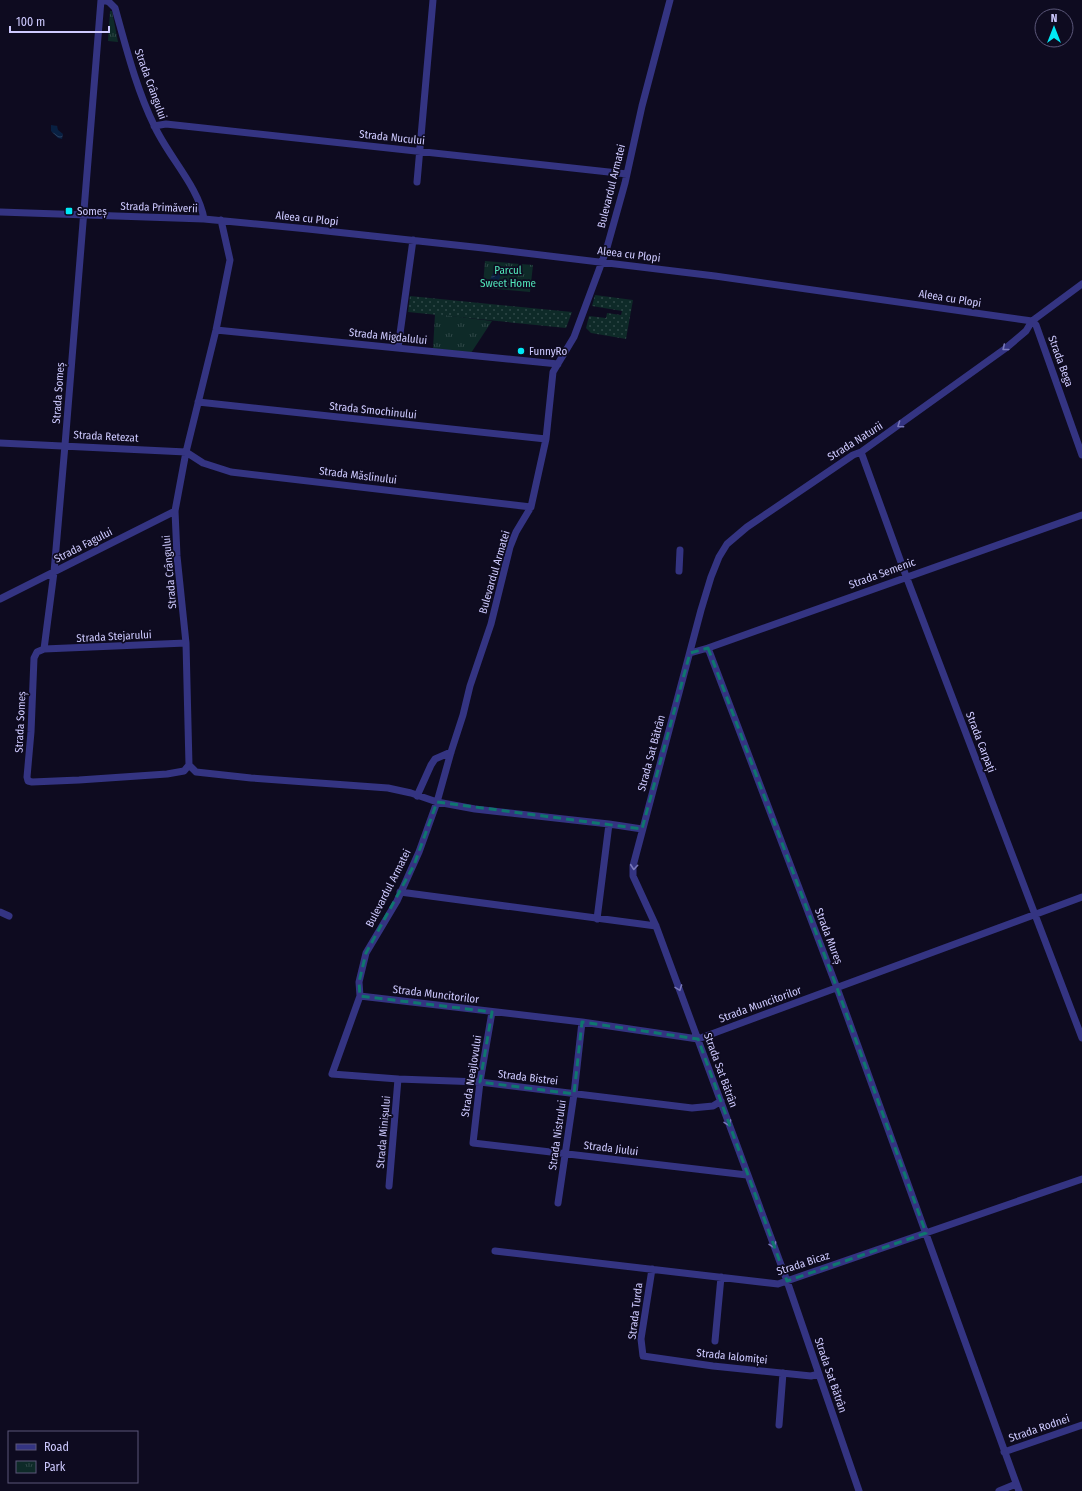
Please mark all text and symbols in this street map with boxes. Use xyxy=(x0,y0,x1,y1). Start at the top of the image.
scale bar xyxy=(10,8,109,34)
north arrow xyxy=(1034,8,1074,48)
text: N xyxy=(1051,12,1057,25)
text: 100 m xyxy=(16,15,45,29)
street label: Strada Crângului xyxy=(132,47,169,121)
street label: Strada Nucului xyxy=(358,128,426,147)
street label: Bulevardul Armatei xyxy=(595,143,628,229)
street label: Strada Primăverii xyxy=(120,200,198,215)
place label: Someș xyxy=(77,205,107,218)
marker: Someș xyxy=(64,206,74,216)
street label: Aleea cu Plopi xyxy=(275,209,339,228)
street label: Aleea cu Plopi xyxy=(597,244,661,265)
park label: Parcul Sweet Home xyxy=(480,264,536,290)
street label: Aleea cu Plopi xyxy=(918,287,982,310)
street label: Strada Migdalului xyxy=(348,326,428,347)
street label: Strada Bega xyxy=(1045,334,1076,389)
one-way arrow xyxy=(1002,343,1010,350)
place label: FunnyRo xyxy=(529,345,567,358)
marker: FunnyRo xyxy=(516,346,526,356)
street label: Strada Someș xyxy=(50,362,67,424)
street label: Strada Smochinului xyxy=(329,399,417,422)
street label: Strada Naturii xyxy=(825,419,885,464)
one-way arrow xyxy=(897,420,904,428)
street label: Strada Retezat xyxy=(73,428,139,445)
street label: Strada Măslinului xyxy=(318,464,398,487)
street label: Strada Fagului xyxy=(52,525,115,566)
street label: Bulevardul Armatei xyxy=(476,529,513,615)
street label: Strada Crângului xyxy=(160,534,179,609)
street label: Strada Semenic xyxy=(847,555,917,592)
street label: Strada Stejarului xyxy=(76,628,152,645)
street label: Strada Someș xyxy=(12,691,29,753)
street label: Strada Carpați xyxy=(963,710,998,775)
street label: Strada Sat Bătrân xyxy=(635,714,668,793)
street label: Bulevardul Armatei xyxy=(363,847,414,929)
one-way arrow xyxy=(630,864,639,870)
street label: Strada Mureș xyxy=(812,906,845,966)
street label: Strada Muncitorilor xyxy=(392,983,480,1006)
street label: Strada Muncitorilor xyxy=(717,983,803,1025)
one-way arrow xyxy=(674,984,682,991)
street label: Strada Sat Bătrân xyxy=(701,1031,740,1109)
street label: Strada Neajlovului xyxy=(459,1034,484,1118)
street label: Strada Bistrei xyxy=(497,1067,559,1088)
street label: Strada Minișului xyxy=(374,1095,393,1169)
street label: Strada Nistrului xyxy=(546,1099,569,1171)
one-way arrow xyxy=(724,1120,732,1127)
street label: Strada Jiului xyxy=(583,1139,639,1158)
one-way arrow xyxy=(769,1242,777,1249)
street label: Strada Bicaz xyxy=(775,1249,832,1278)
street label: Strada Turda xyxy=(626,1282,645,1340)
street label: Strada Sat Bătrân xyxy=(812,1336,849,1414)
street label: Strada Ialomiței xyxy=(696,1346,768,1367)
street label: Strada Rodnei xyxy=(1007,1412,1071,1445)
legend xyxy=(8,1431,138,1483)
text: Road xyxy=(44,1440,69,1454)
text: Park xyxy=(44,1460,66,1474)

